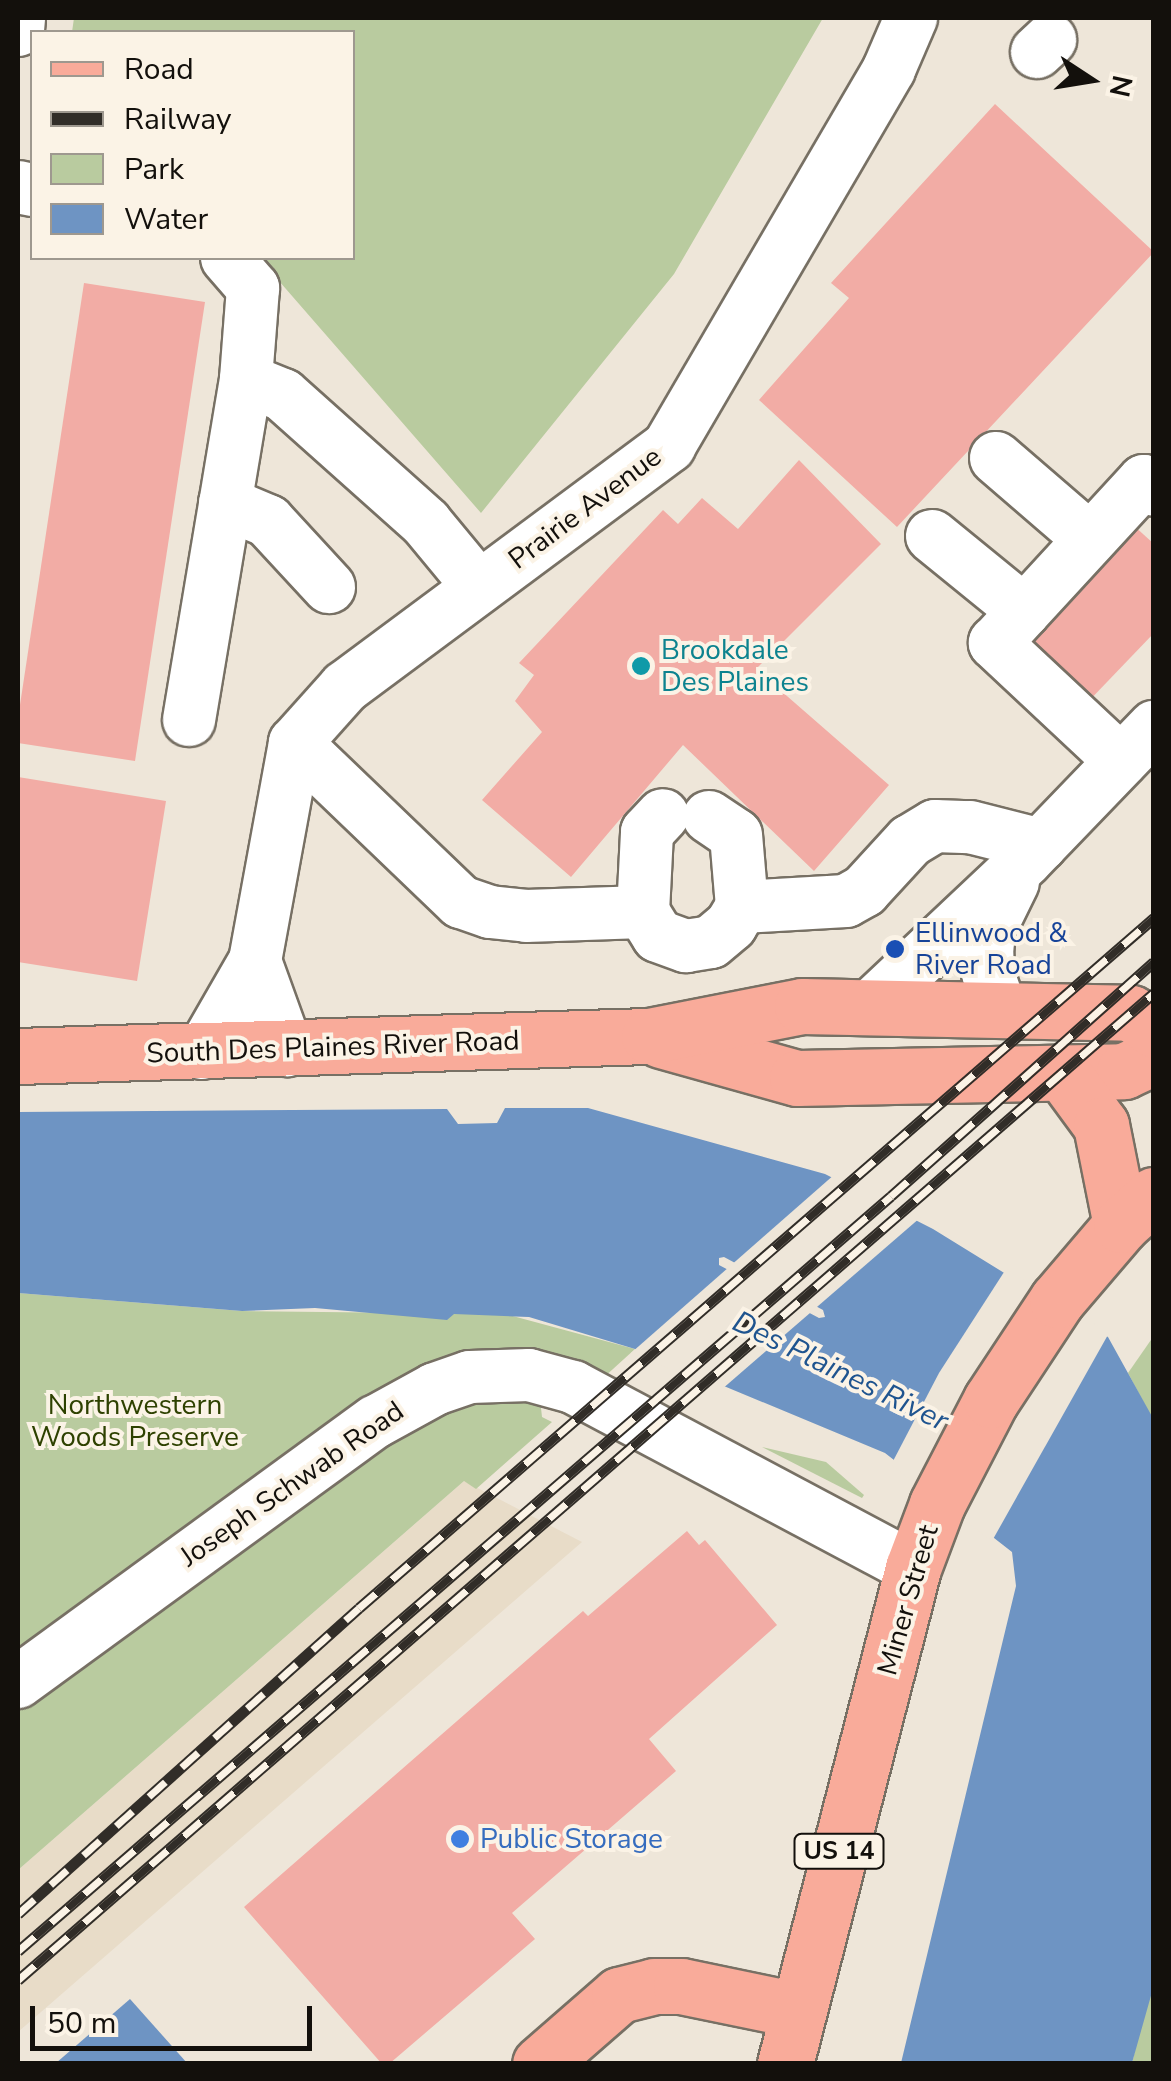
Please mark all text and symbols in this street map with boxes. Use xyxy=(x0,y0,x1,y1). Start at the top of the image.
legend xyxy=(30,30,355,260)
north arrow xyxy=(1041,30,1141,130)
text: Road xyxy=(124,49,194,90)
text: N xyxy=(1100,72,1141,100)
text: Railway xyxy=(124,99,232,140)
text: Park xyxy=(124,149,184,190)
text: Water xyxy=(124,199,208,240)
street label: Prairie Avenue xyxy=(502,440,668,576)
place label: Brookdale Des Plaines xyxy=(661,633,809,699)
marker: Brookdale Des Plaines xyxy=(630,655,652,677)
place label: Ellinwood & River Road xyxy=(915,916,1068,982)
marker: Ellinwood & River Road xyxy=(884,938,906,960)
street label: South Des Plaines River Road xyxy=(146,1024,520,1070)
water label: Des Plaines River xyxy=(726,1304,954,1440)
park label: Northwestern Woods Preserve xyxy=(31,1388,239,1454)
street label: Joseph Schwab Road xyxy=(174,1394,410,1574)
street label: Miner Street xyxy=(871,1521,945,1679)
place label: Public Storage xyxy=(480,1822,663,1856)
marker: Public Storage xyxy=(449,1828,471,1850)
road number: US 14 xyxy=(792,1831,886,1871)
scale bar xyxy=(35,1986,318,2048)
text: 50 m xyxy=(47,2003,116,2044)

